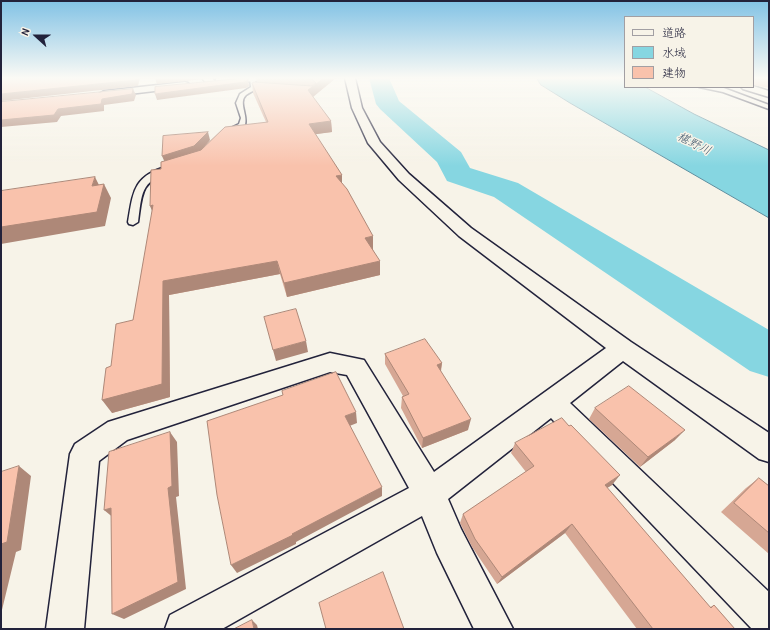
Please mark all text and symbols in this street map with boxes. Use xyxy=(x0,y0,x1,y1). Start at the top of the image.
north arrow xyxy=(16,16,56,56)
legend xyxy=(624,16,754,88)
text: 道路 xyxy=(662,24,686,41)
text: N xyxy=(17,26,32,37)
text: 水域 xyxy=(662,44,686,61)
text: 建物 xyxy=(662,64,686,81)
water label: 椹野川 xyxy=(675,129,713,159)

